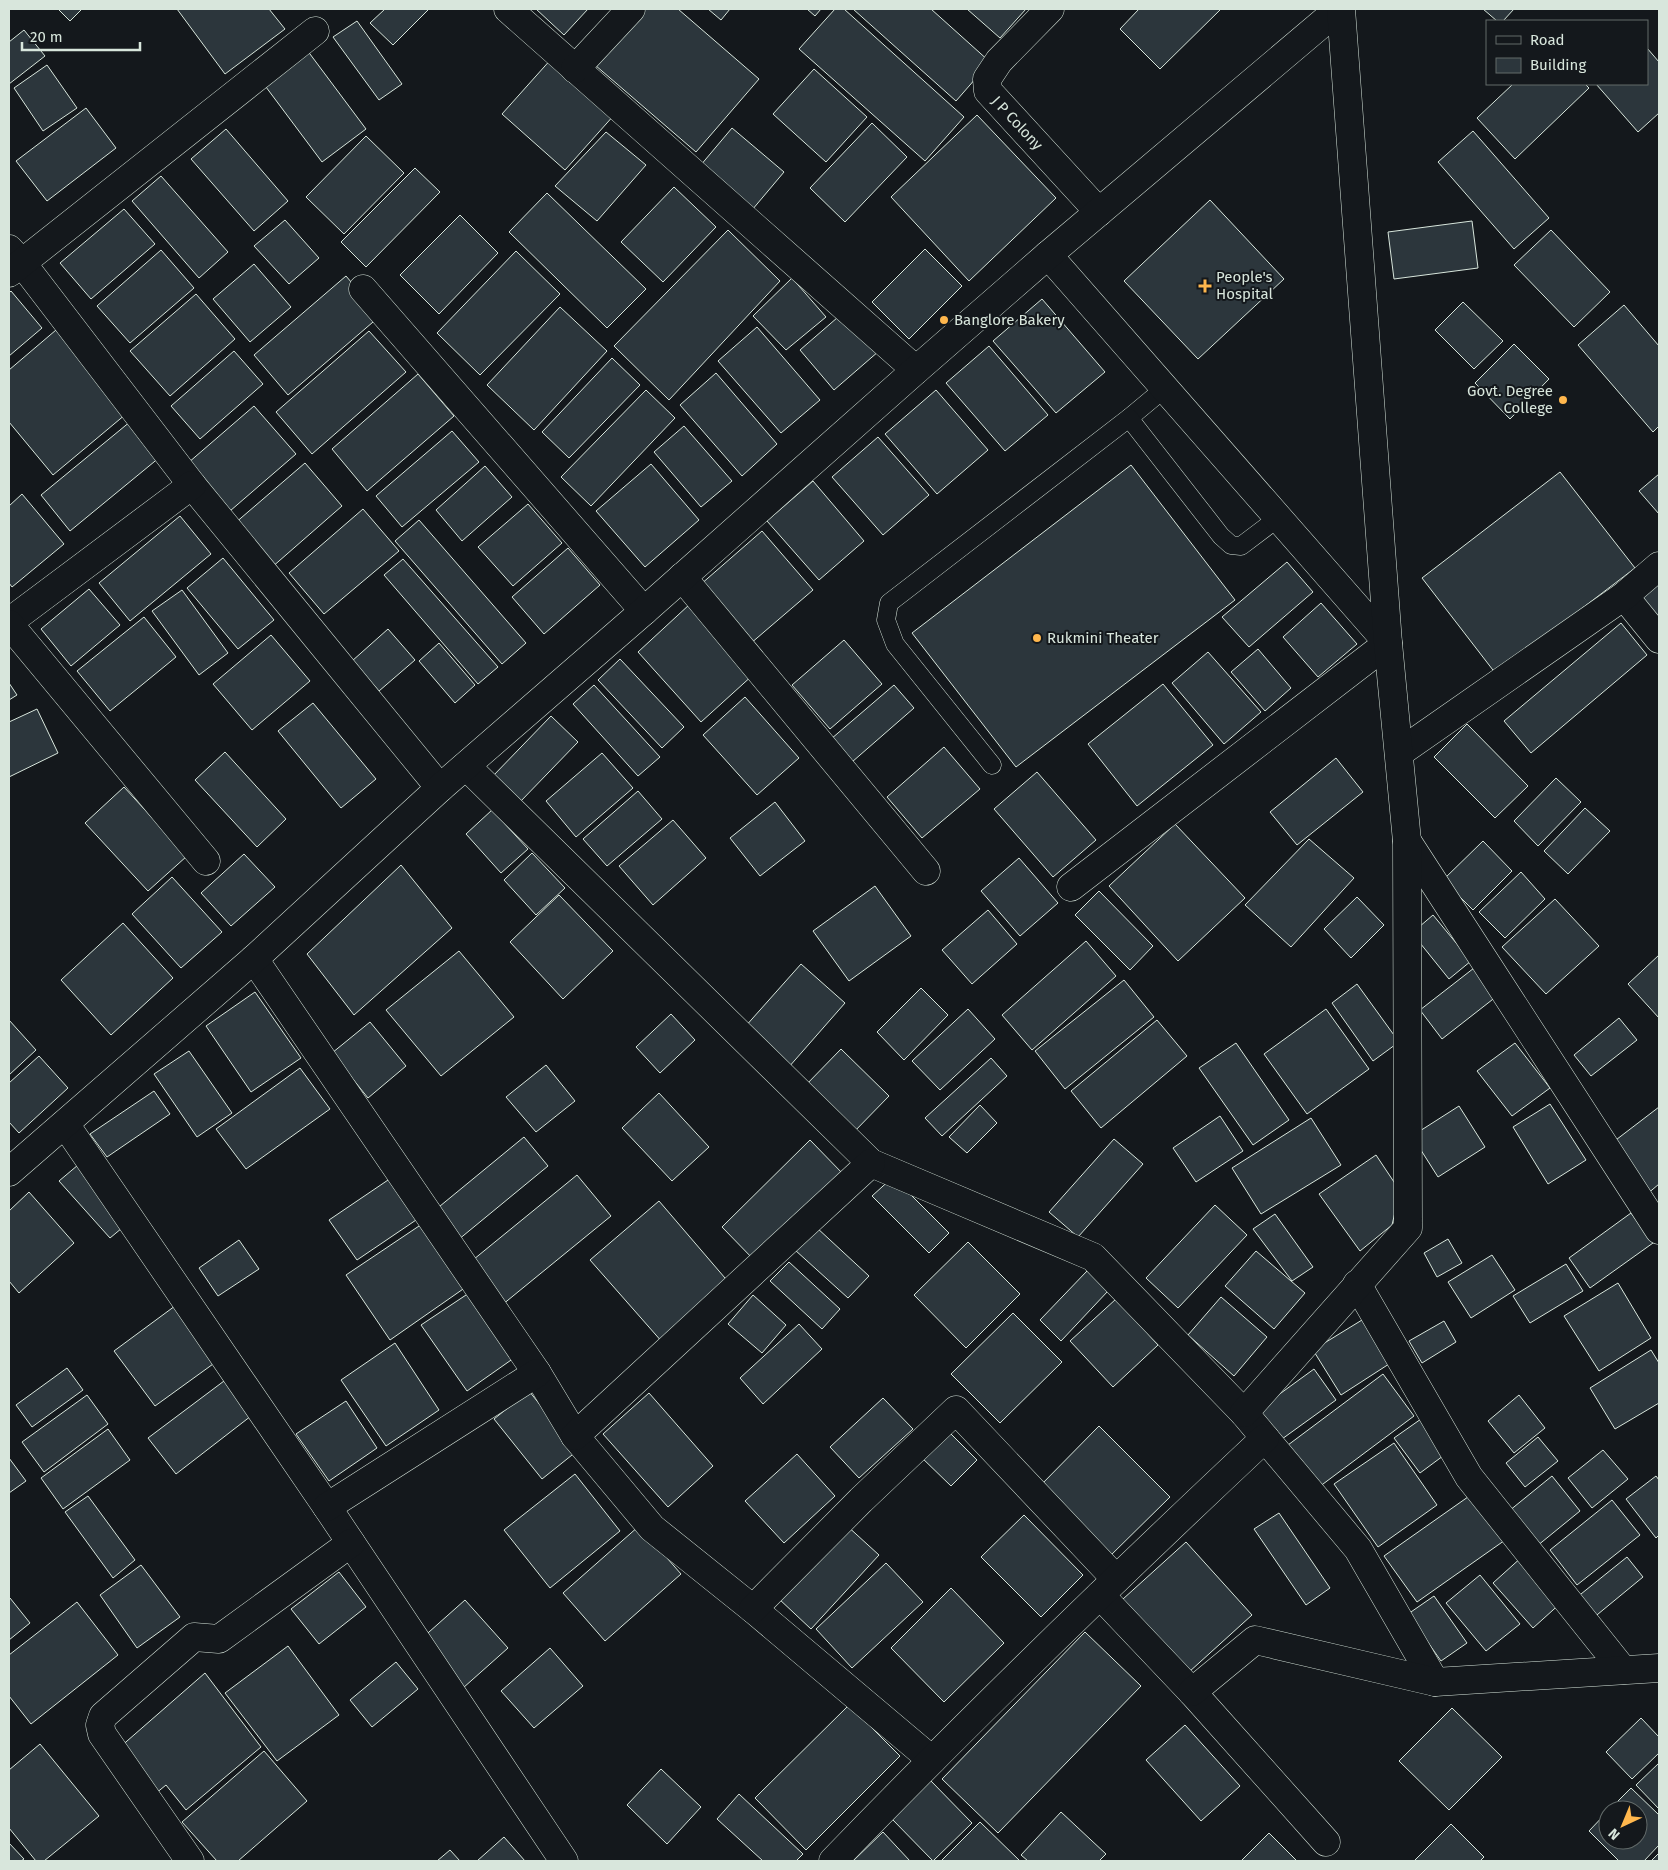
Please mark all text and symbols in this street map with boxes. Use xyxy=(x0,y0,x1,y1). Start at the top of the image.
scale bar xyxy=(22,20,140,52)
legend xyxy=(1486,20,1648,85)
text: 20 m xyxy=(30,28,63,46)
text: Road xyxy=(1530,31,1565,49)
text: Building xyxy=(1530,56,1586,74)
street label: J P Colony xyxy=(987,92,1047,154)
place label: People's Hospital xyxy=(1216,268,1273,303)
marker: People's Hospital xyxy=(1198,279,1212,293)
place label: Banglore Bakery xyxy=(954,311,1065,329)
marker: Banglore Bakery xyxy=(938,314,950,326)
place label: Govt. Degree College xyxy=(1467,382,1553,417)
marker: Govt. Degree College xyxy=(1557,394,1569,406)
place label: Rukmini Theater xyxy=(1047,629,1159,647)
marker: Rukmini Theater xyxy=(1031,632,1043,644)
north arrow xyxy=(1598,1800,1648,1850)
text: N xyxy=(1605,1825,1624,1843)

